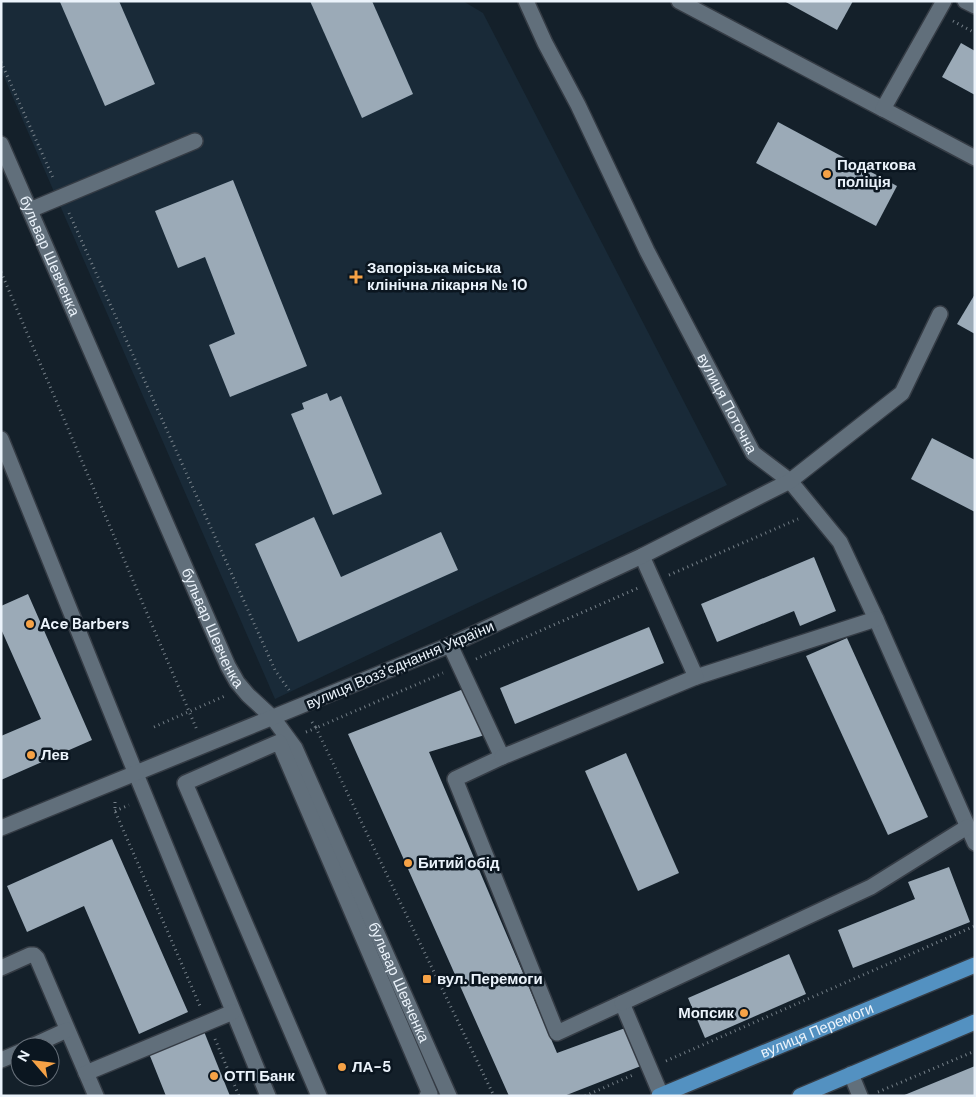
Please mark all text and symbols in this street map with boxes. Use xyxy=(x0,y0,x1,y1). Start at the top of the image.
place label: Податкова поліція xyxy=(837,155,916,192)
marker: Податкова поліція xyxy=(821,168,833,180)
street label: бульвар Шевченка xyxy=(15,192,85,320)
place label: Запорізька міська клінічна лікарня № 10 xyxy=(367,258,528,295)
marker: Запорізька міська клінічна лікарня № 10 xyxy=(349,270,363,284)
street label: вулиця Поточна xyxy=(692,350,762,458)
street label: бульвар Шевченка xyxy=(177,565,248,693)
place label: Ace Barbers xyxy=(40,614,129,634)
street label: вулиця Воззʼєднання України xyxy=(303,616,497,714)
marker: Ace Barbers xyxy=(24,618,36,630)
place label: Лев xyxy=(41,745,69,765)
marker: Лев xyxy=(25,749,37,761)
place label: Битий обід xyxy=(418,853,500,873)
marker: Битий обід xyxy=(402,857,414,869)
street label: бульвар Шевченка xyxy=(363,919,434,1046)
place label: вул. Перемоги xyxy=(437,969,543,989)
marker: вул. Перемоги xyxy=(421,973,433,985)
street label: вулиця Перемоги xyxy=(757,998,877,1063)
place label: Мопсик xyxy=(678,1003,734,1023)
marker: Мопсик xyxy=(738,1007,750,1019)
north arrow xyxy=(10,1037,60,1087)
text: N xyxy=(13,1047,34,1065)
place label: ЛА-5 xyxy=(352,1057,391,1077)
marker: ЛА-5 xyxy=(336,1061,348,1073)
place label: ОТП Банк xyxy=(224,1066,295,1086)
marker: ОТП Банк xyxy=(208,1070,220,1082)

